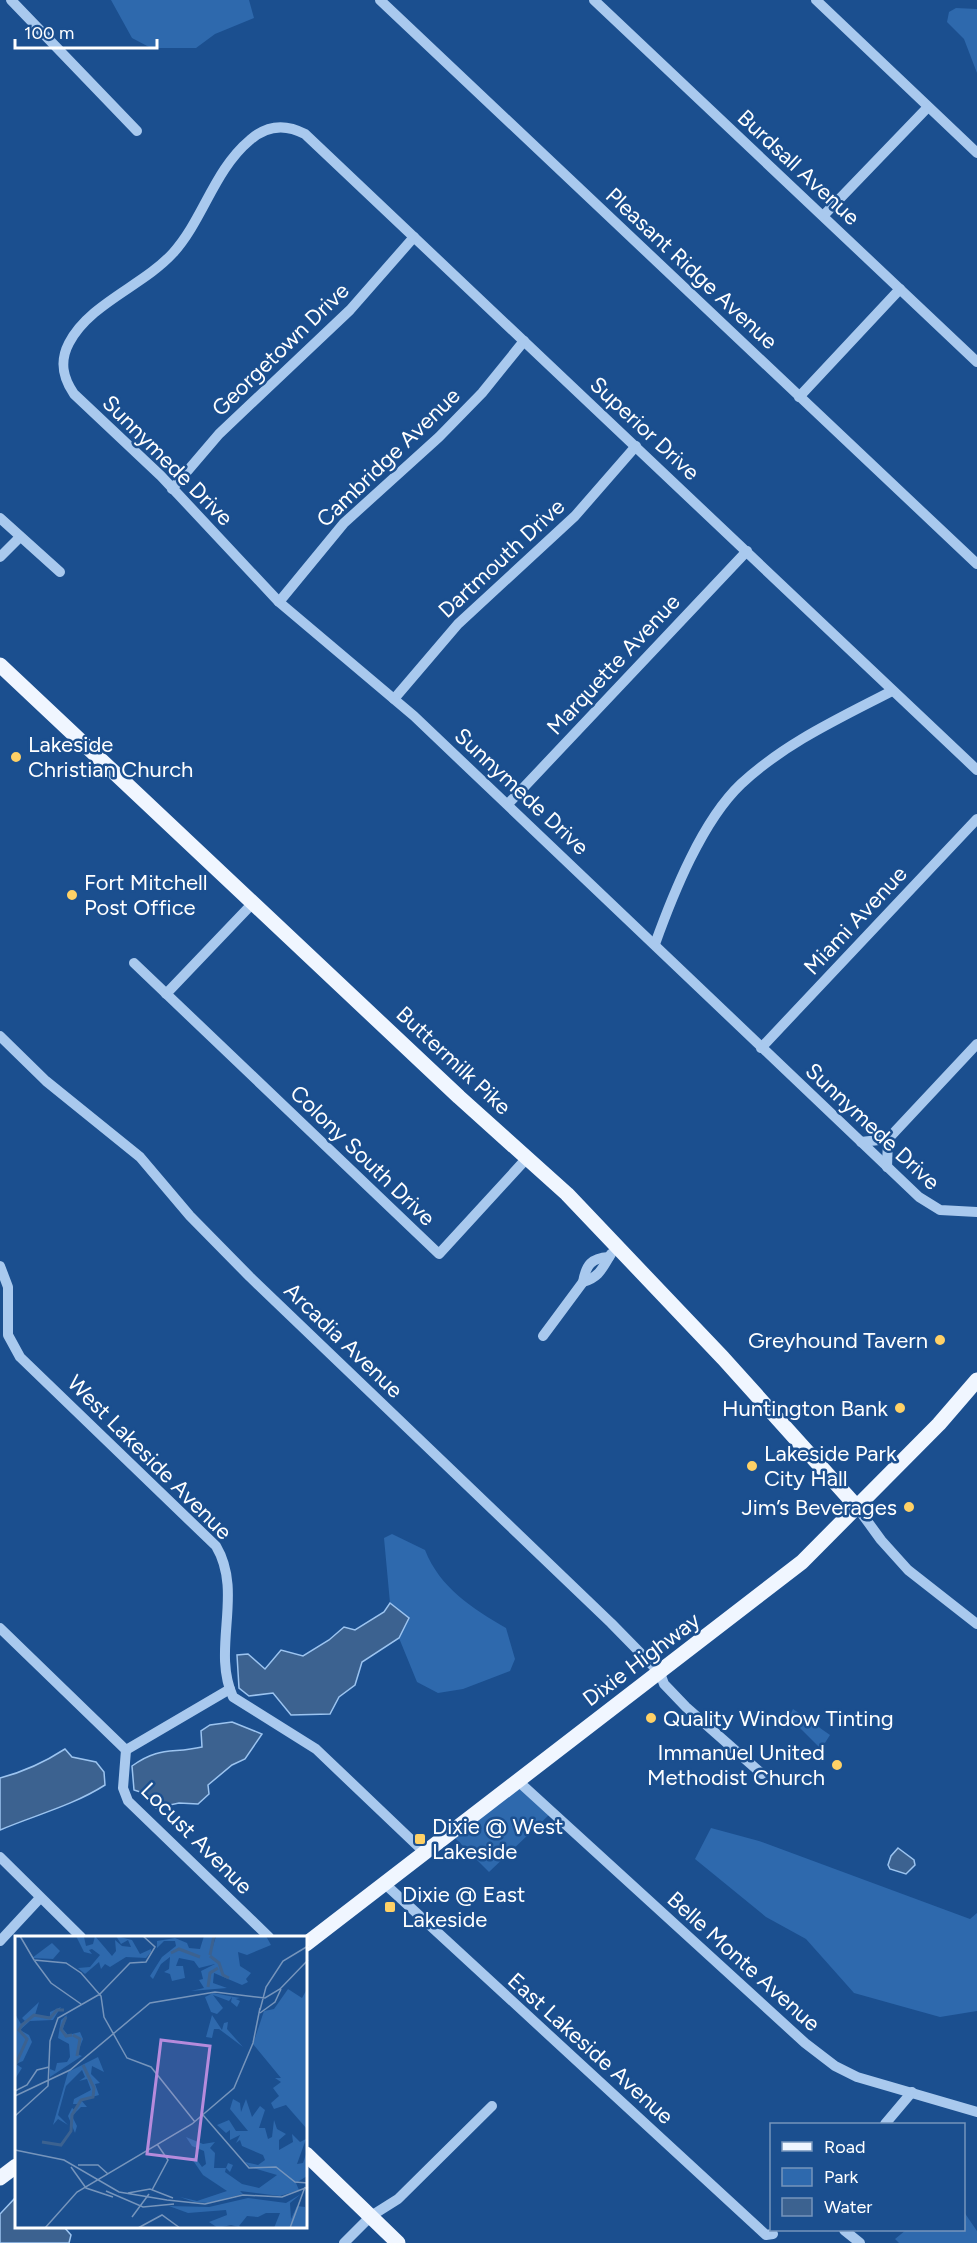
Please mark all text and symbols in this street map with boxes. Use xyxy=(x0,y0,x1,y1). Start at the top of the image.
scale bar xyxy=(15,12,158,50)
text: 100 m xyxy=(24,22,74,44)
street label: Burdsall Avenue xyxy=(732,104,865,231)
street label: Pleasant Ridge Avenue xyxy=(600,182,783,355)
street label: Georgetown Drive xyxy=(206,277,355,422)
street label: Superior Drive xyxy=(584,371,705,486)
street label: Cambridge Avenue xyxy=(311,382,466,533)
street label: Sunnymede Drive xyxy=(97,389,239,531)
street label: Dartmouth Drive xyxy=(433,493,570,624)
street label: Marquette Avenue xyxy=(541,588,686,740)
street label: Sunnymede Drive xyxy=(449,722,594,860)
place label: Lakeside Christian Church xyxy=(28,731,193,783)
marker: Lakeside Christian Church xyxy=(9,750,23,764)
street label: Miami Avenue xyxy=(798,860,912,980)
place label: Fort Mitchell Post Office xyxy=(84,869,208,921)
marker: Fort Mitchell Post Office xyxy=(65,888,79,902)
street label: Buttermilk Pike xyxy=(391,1000,517,1120)
street label: Sunnymede Drive xyxy=(800,1057,945,1195)
street label: Colony South Drive xyxy=(285,1079,441,1231)
street label: Arcadia Avenue xyxy=(279,1277,409,1404)
place label: Greyhound Tavern xyxy=(748,1327,928,1354)
marker: Greyhound Tavern xyxy=(933,1333,947,1347)
street label: West Lakeside Avenue xyxy=(62,1370,237,1545)
place label: Huntington Bank xyxy=(722,1395,888,1422)
marker: Huntington Bank xyxy=(893,1401,907,1415)
place label: Lakeside Park City Hall xyxy=(764,1440,897,1492)
marker: Lakeside Park City Hall xyxy=(745,1459,759,1473)
place label: Jim’s Beverages xyxy=(741,1494,897,1521)
marker: Jim’s Beverages xyxy=(902,1500,916,1514)
street label: Dixie Highway xyxy=(577,1606,705,1712)
place label: Quality Window Tinting xyxy=(663,1705,894,1732)
marker: Quality Window Tinting xyxy=(644,1711,658,1725)
place label: Immanuel United Methodist Church xyxy=(647,1739,825,1791)
marker: Immanuel United Methodist Church xyxy=(830,1758,844,1772)
street label: Locust Avenue xyxy=(135,1777,258,1900)
place label: Dixie @ West Lakeside xyxy=(432,1813,563,1865)
marker: Dixie @ West Lakeside xyxy=(413,1832,427,1846)
place label: Dixie @ East Lakeside xyxy=(402,1881,525,1933)
street label: Belle Monte Avenue xyxy=(662,1886,826,2037)
marker: Dixie @ East Lakeside xyxy=(383,1900,397,1914)
inset map xyxy=(15,1936,308,2228)
street label: East Lakeside Avenue xyxy=(502,1967,679,2130)
legend xyxy=(770,2123,965,2231)
text: Road xyxy=(824,2136,865,2158)
text: Park xyxy=(824,2166,859,2188)
text: Water xyxy=(824,2196,872,2218)

